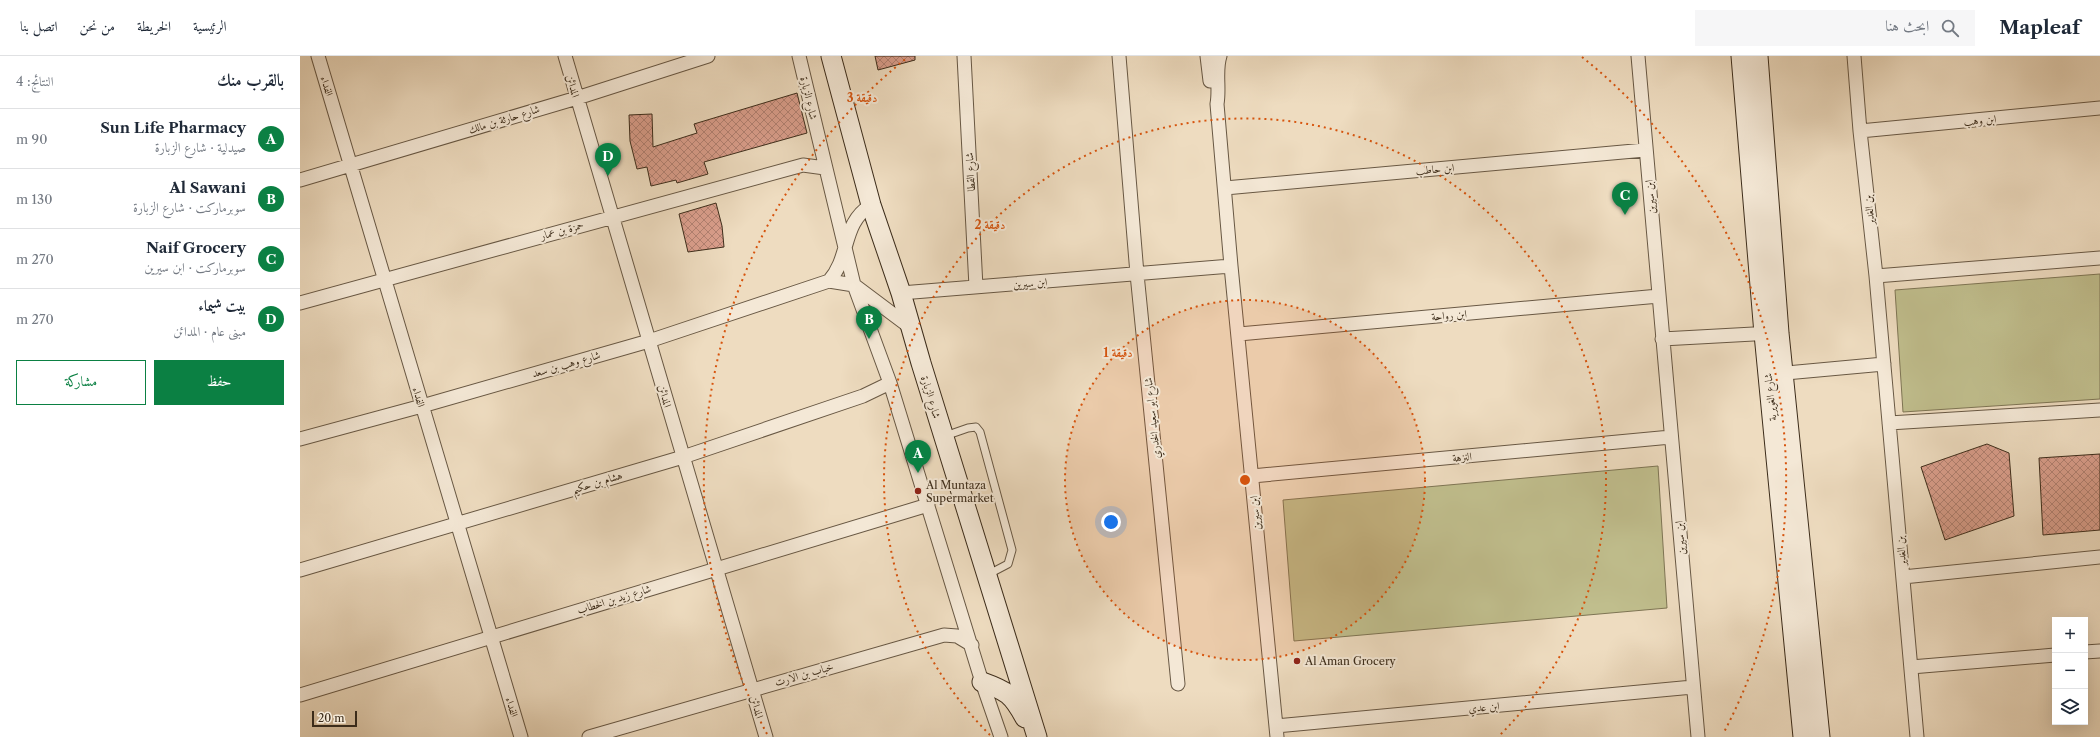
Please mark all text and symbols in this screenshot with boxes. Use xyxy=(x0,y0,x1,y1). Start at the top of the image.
search box xyxy=(1695,10,1975,46)
text: ابحث هنا xyxy=(1885,16,1929,35)
text: Mapleaf xyxy=(1999,16,2080,39)
text: اتصل بنا xyxy=(20,17,58,35)
text: من نحن xyxy=(80,17,115,35)
text: الخريطة xyxy=(137,17,171,35)
text: الرئيسية xyxy=(193,17,227,35)
icon: search xyxy=(1939,17,1961,39)
text: بالقرب منك xyxy=(217,70,284,90)
text: النتائج: 4 xyxy=(16,73,53,89)
street label: المدائن xyxy=(563,73,583,99)
street label: الفداء xyxy=(317,74,337,98)
street label: شارع الزبارة xyxy=(794,75,821,122)
text: 3 دقيقة xyxy=(847,90,877,105)
street label: شارع حارثة بن مالك xyxy=(467,102,542,139)
street label: ابن وهب xyxy=(1963,112,1997,129)
text: Sun Life Pharmacy xyxy=(100,118,246,137)
text: 90 m xyxy=(16,131,47,147)
text: A xyxy=(266,131,276,147)
text: صيدلية · شارع الزبارة xyxy=(155,139,246,155)
pin: D xyxy=(595,143,621,176)
street label: شارع القطا xyxy=(962,152,981,192)
street label: ابن حاطب xyxy=(1415,160,1455,179)
text: Al Sawani xyxy=(169,178,246,197)
street label: ابن سيرين xyxy=(1642,179,1658,215)
pin: C xyxy=(1612,182,1638,215)
text: 130 m xyxy=(16,191,52,207)
text: B xyxy=(266,191,276,207)
street label: بن الغدير xyxy=(1860,194,1878,227)
text: سوبرماركت · شارع الزبارة xyxy=(133,199,246,215)
street label: حمزة بن عمار xyxy=(538,217,586,244)
text: 2 دقيقة xyxy=(974,217,1006,232)
text: Naif Grocery xyxy=(146,238,246,257)
text: 270 m xyxy=(16,251,54,267)
text: C xyxy=(266,251,276,267)
text: سوبرماركت · ابن سيرين xyxy=(144,259,246,275)
street label: ابن سيرين xyxy=(1012,275,1048,291)
text: بيت شيماء xyxy=(198,296,246,315)
pin: B xyxy=(856,306,882,339)
street label: ابن رواحة xyxy=(1431,306,1467,324)
text: 270 m xyxy=(16,311,54,327)
text: D xyxy=(265,311,277,327)
text: مبنى عام · المدائن xyxy=(173,323,246,339)
text: 1 دقيقة xyxy=(1103,345,1133,360)
street label: شارع وهب بن سعد xyxy=(530,348,603,383)
button: مشاركة xyxy=(16,360,146,405)
button: حفظ xyxy=(154,360,284,405)
street label: شارع الغويرية xyxy=(1761,372,1782,422)
street label: شارع الزبارة xyxy=(915,374,944,421)
street label: شارع ابو سعيد الخدري xyxy=(1141,376,1166,459)
street label: المدائن xyxy=(655,383,675,409)
street label: الفداء xyxy=(409,385,429,409)
pin: A xyxy=(905,440,931,473)
street label: النزهة xyxy=(1452,449,1472,465)
street label: هشام بن حكيم xyxy=(570,468,625,500)
centre of rings xyxy=(1238,473,1252,487)
place label: Al Muntaza Supermarket xyxy=(925,478,994,505)
marker: Al Muntaza Supermarket xyxy=(913,486,923,496)
street label: ابن سيرين xyxy=(1246,495,1264,531)
your location xyxy=(1101,512,1121,532)
street label: ابن سيرين xyxy=(1672,520,1688,556)
street label: بن الغدير xyxy=(1893,535,1909,568)
street label: شارع زيد بن الخطاب xyxy=(575,581,654,620)
map controls xyxy=(2052,617,2088,725)
button: + xyxy=(2052,617,2088,653)
button: − xyxy=(2052,653,2088,689)
place label: Al Aman Grocery xyxy=(1304,654,1397,668)
marker: Al Aman Grocery xyxy=(1292,656,1302,666)
street label: خباب بن الارت xyxy=(773,659,835,689)
button: layers xyxy=(2052,689,2088,725)
street label: المدائن xyxy=(747,694,767,720)
street label: الفداء xyxy=(502,695,522,719)
street label: ابن عدي xyxy=(1468,699,1500,717)
scale bar xyxy=(312,709,357,728)
text: 20 m xyxy=(318,711,344,725)

